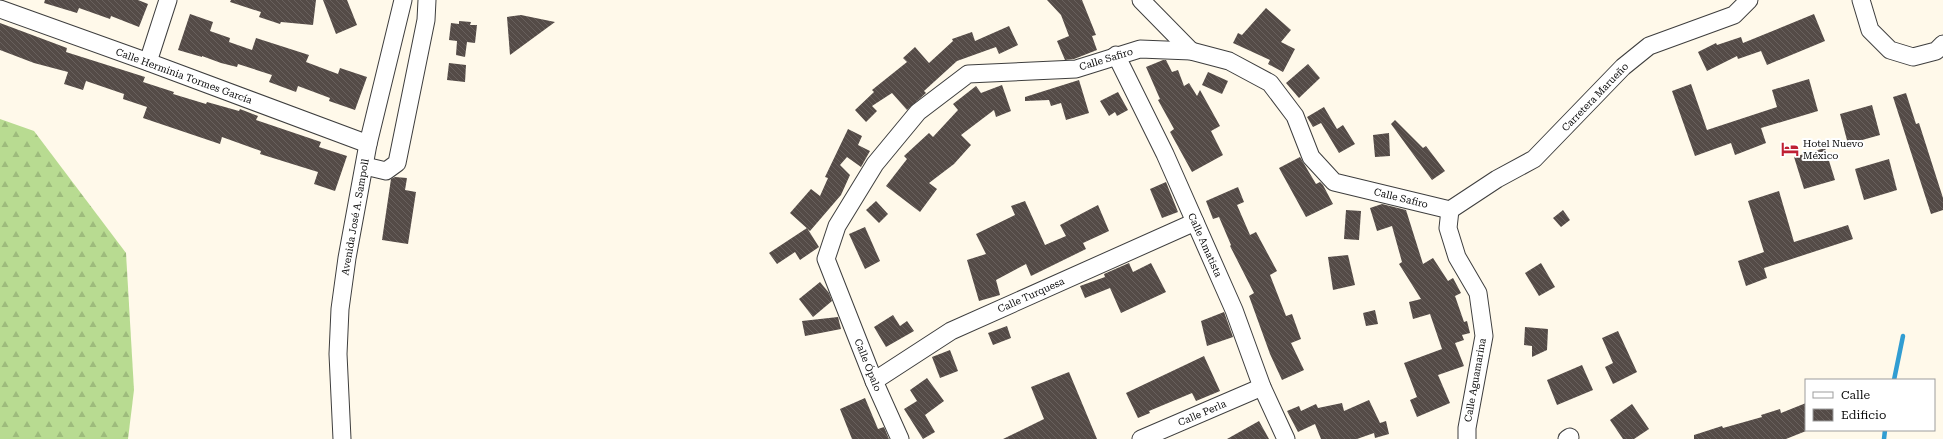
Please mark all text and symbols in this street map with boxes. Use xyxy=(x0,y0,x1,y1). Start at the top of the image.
street label: Calle Herminia Tormes García xyxy=(114,46,254,106)
street label: Calle Safiro xyxy=(1078,46,1134,72)
street label: Carretera Marueño xyxy=(1560,61,1630,133)
place label: Hotel Nuevo México xyxy=(1803,138,1863,161)
hotel icon: Hotel Nuevo México xyxy=(1780,139,1800,159)
street label: Avenida José A. Sampoll xyxy=(339,158,371,276)
street label: Calle Safiro xyxy=(1373,186,1429,210)
street label: Calle Amatista xyxy=(1186,211,1224,279)
street label: Calle Turquesa xyxy=(996,275,1067,315)
street label: Calle Ópalo xyxy=(852,337,884,393)
street label: Calle Aguamarina xyxy=(1462,337,1488,423)
legend xyxy=(1805,379,1935,431)
text: Calle xyxy=(1841,388,1871,402)
street label: Calle Perla xyxy=(1176,398,1228,428)
text: Edificio xyxy=(1841,408,1886,422)

